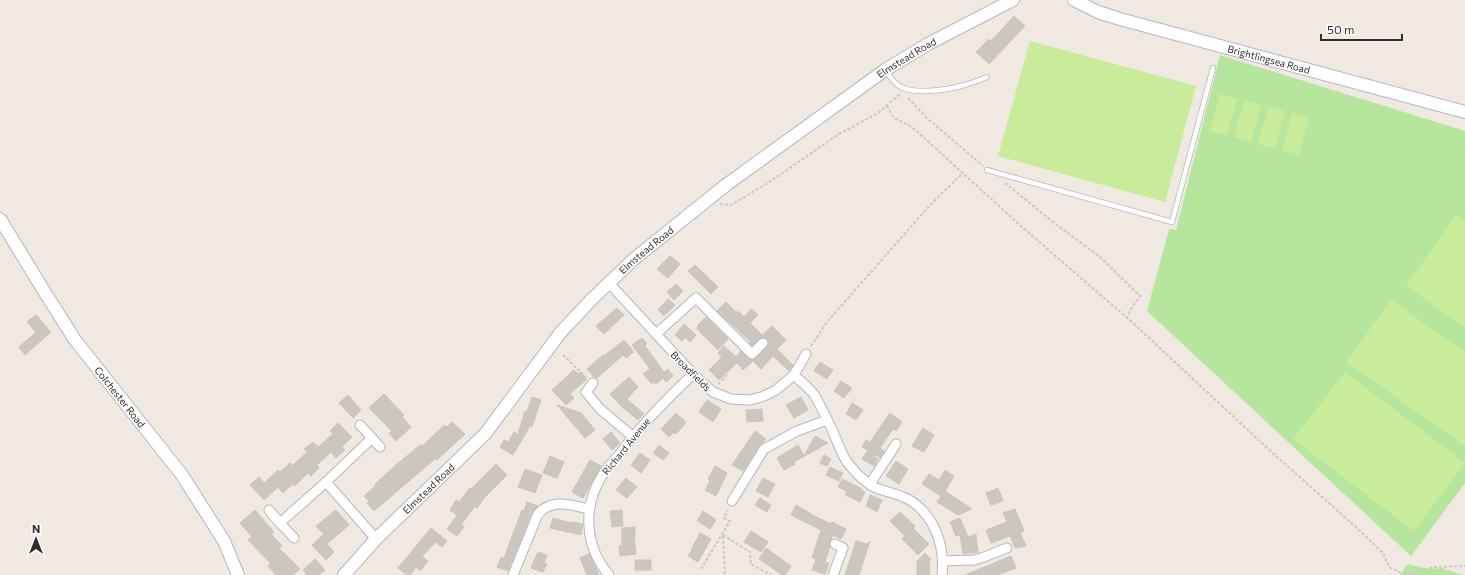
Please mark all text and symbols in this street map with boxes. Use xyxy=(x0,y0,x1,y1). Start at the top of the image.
scale bar xyxy=(1321,16,1402,42)
text: 50 m xyxy=(1327,22,1355,36)
street label: Elmstead Road xyxy=(874,35,938,80)
street label: Brightlingsea Road xyxy=(1226,42,1312,76)
street label: Elmstead Road xyxy=(616,224,676,276)
street label: Broadfields xyxy=(668,348,714,394)
street label: Colchester Road xyxy=(92,364,148,430)
street label: Richard Avenue xyxy=(599,415,653,477)
street label: Elmstead Road xyxy=(400,461,457,516)
north arrow xyxy=(16,519,56,559)
text: N xyxy=(32,522,40,535)

